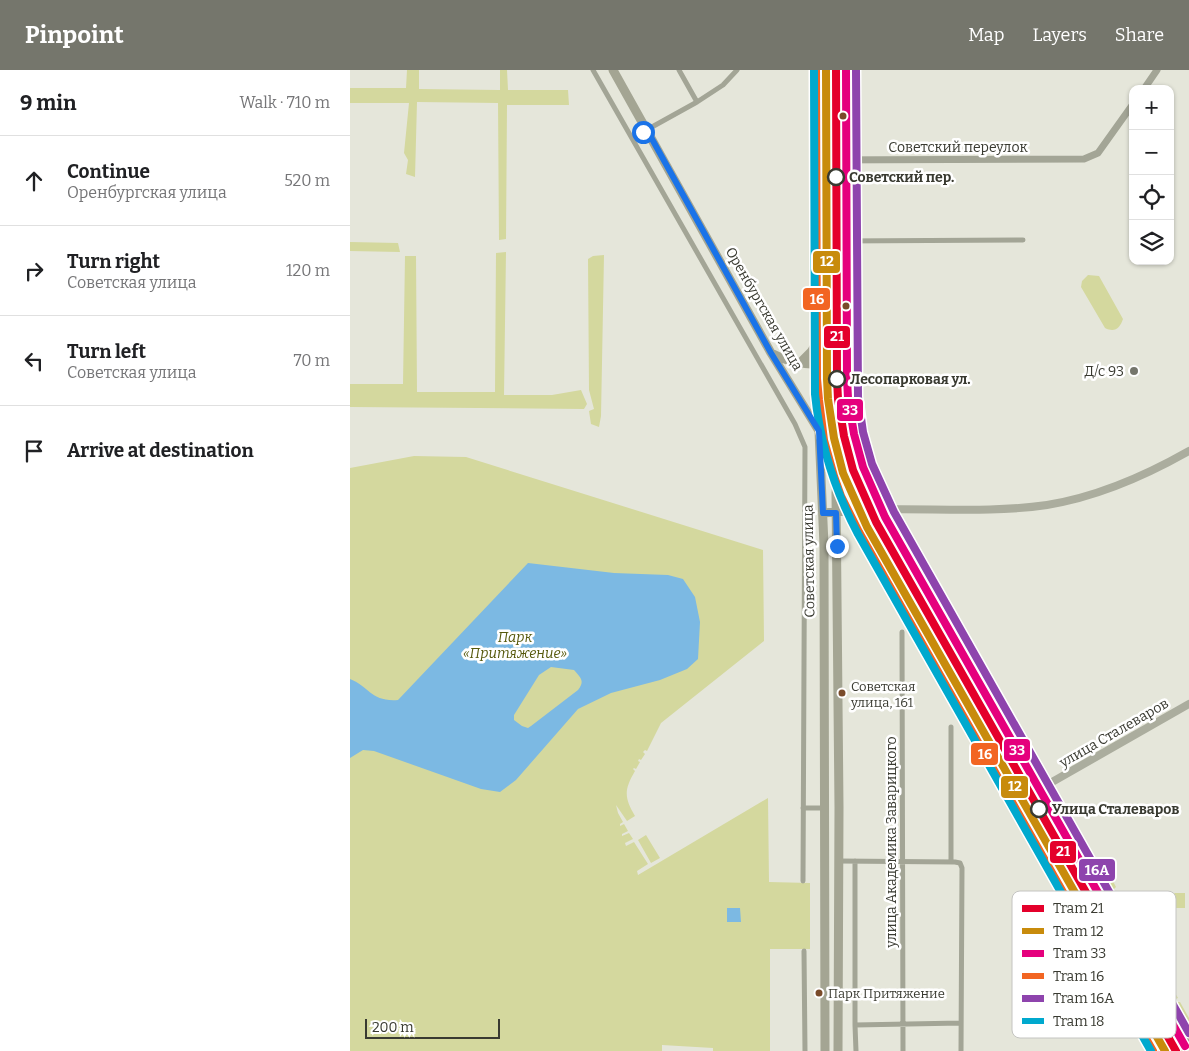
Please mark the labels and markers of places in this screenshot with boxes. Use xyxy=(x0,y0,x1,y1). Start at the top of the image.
unlabelled marker xyxy=(838,111,848,121)
marker: Советский пер. xyxy=(827,168,845,186)
place label: Советский пер. xyxy=(849,169,954,186)
unlabelled marker xyxy=(841,301,851,311)
place label: Д/с 93 xyxy=(1084,363,1124,380)
marker: Д/с 93 xyxy=(1128,365,1140,377)
marker: Лесопарковая ул. xyxy=(828,370,846,388)
place label: Лесопарковая ул. xyxy=(850,371,971,388)
place label: Советская улица, 161 xyxy=(850,679,915,710)
marker: Советская улица, 161 xyxy=(837,688,847,698)
marker: Улица Сталеваров xyxy=(1030,800,1048,818)
place label: Улица Сталеваров xyxy=(1052,801,1179,818)
place label: Парк Притяжение xyxy=(828,986,945,1001)
marker: Парк Притяжение xyxy=(814,988,824,998)

